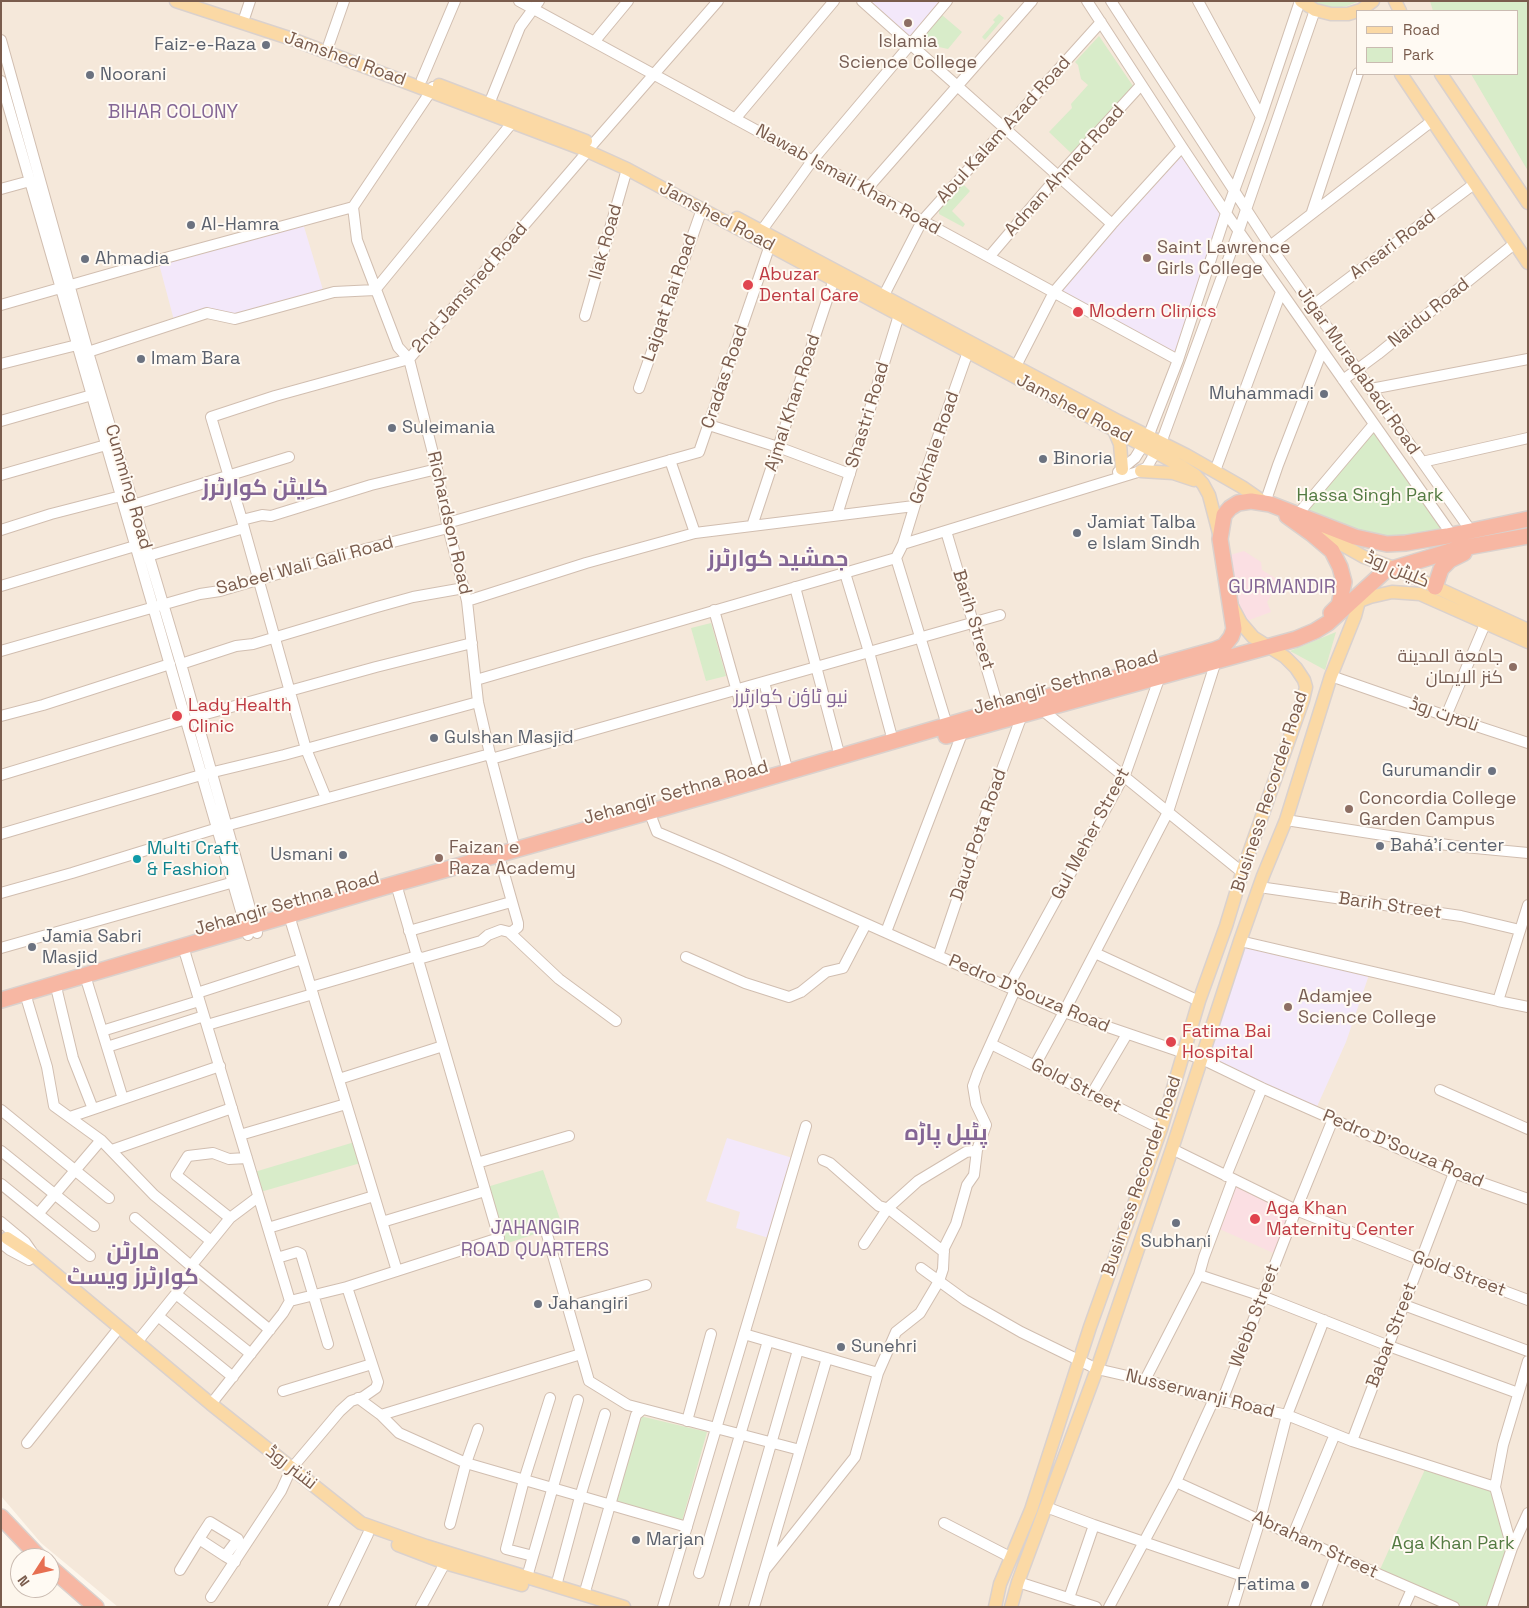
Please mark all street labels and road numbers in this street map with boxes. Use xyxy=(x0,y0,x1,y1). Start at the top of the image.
street label: Jamshed Road xyxy=(281,27,409,91)
street label: Abul Kalam Azad Road xyxy=(932,52,1076,208)
street label: Adnan Ahmed Road xyxy=(1000,101,1130,241)
street label: Nawab Ismail Khan Road xyxy=(752,120,944,240)
street label: Jamshed Road xyxy=(656,178,778,256)
street label: Ilak Road xyxy=(585,202,627,282)
street label: Ansari Road xyxy=(1346,206,1440,284)
street label: 2nd Jamshed Road xyxy=(407,218,533,358)
street label: Lajqat Rai Road xyxy=(638,231,702,365)
street label: Naidu Road xyxy=(1384,274,1474,352)
street label: Jigar Muradabadi Road xyxy=(1292,283,1424,459)
street label: Cradas Road xyxy=(697,322,753,432)
street label: Ajmal Khan Road xyxy=(761,332,825,474)
street label: Shastri Road xyxy=(842,359,894,471)
street label: Jamshed Road xyxy=(1013,370,1135,448)
street label: Gokhale Road xyxy=(906,389,964,507)
street label: Cumming Road xyxy=(100,422,156,552)
street label: Richardson Road xyxy=(422,449,476,597)
street label: Sabeel Wali Gali Road xyxy=(214,532,396,600)
street label: کلیٹن روڈ xyxy=(1362,547,1432,593)
street label: Barih Street xyxy=(947,567,999,673)
street label: Jehangir Sethna Road xyxy=(971,646,1161,720)
street label: Business Recorder Road xyxy=(1227,689,1313,895)
street label: ناصرت روڈ xyxy=(1407,693,1481,737)
street label: Jehangir Sethna Road xyxy=(581,756,771,830)
street label: Gul Meher Street xyxy=(1047,764,1135,904)
street label: Daud Pota Road xyxy=(946,766,1012,904)
street label: Jehangir Sethna Road xyxy=(192,867,382,941)
street label: Barih Street xyxy=(1337,888,1443,924)
street label: Pedro D'Souza Road xyxy=(945,950,1113,1038)
street label: Gold Street xyxy=(1027,1054,1125,1118)
street label: Business Recorder Road xyxy=(1098,1073,1186,1279)
street label: Pedro D'Souza Road xyxy=(1319,1105,1487,1193)
street label: Gold Street xyxy=(1409,1246,1509,1302)
street label: Webb Street xyxy=(1225,1261,1285,1371)
street label: Babar Street xyxy=(1362,1279,1422,1391)
street label: Nusserwanji Road xyxy=(1123,1365,1277,1423)
street label: نشتر روڈ xyxy=(261,1441,321,1495)
street label: Abraham Street xyxy=(1249,1506,1381,1584)

